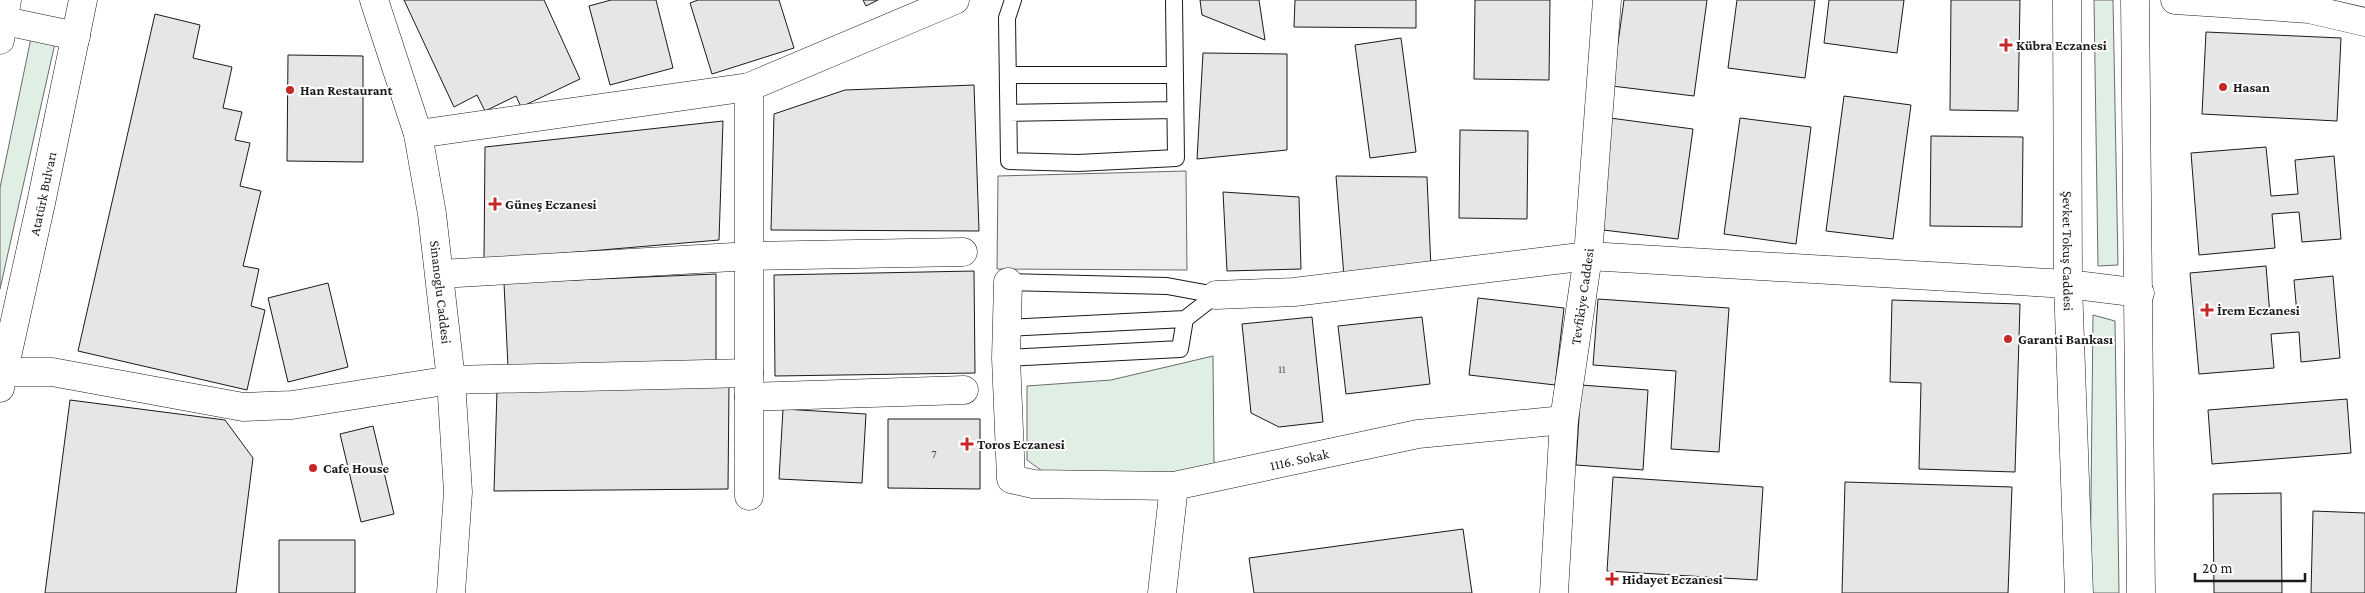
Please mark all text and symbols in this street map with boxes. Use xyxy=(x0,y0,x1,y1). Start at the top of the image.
place label: Kübra Eczanesi xyxy=(2016,37,2107,53)
marker: Kübra Eczanesi xyxy=(2000,39,2012,51)
place label: Hasan xyxy=(2233,79,2270,95)
marker: Hasan xyxy=(2217,81,2229,93)
place label: Han Restaurant xyxy=(300,82,394,98)
marker: Han Restaurant xyxy=(284,84,296,96)
street label: Atatürk Bulvarı xyxy=(26,150,59,237)
street label: Şevket Tokuş Caddesi xyxy=(2060,191,2077,312)
place label: Güneş Eczanesi xyxy=(505,196,597,212)
marker: Güneş Eczanesi xyxy=(489,198,501,210)
street label: Sinanoglu Caddesi xyxy=(427,240,455,345)
street label: Tevfikiye Caddesi xyxy=(1567,247,1597,346)
place label: İrem Eczanesi xyxy=(2217,302,2300,318)
marker: İrem Eczanesi xyxy=(2201,304,2213,316)
place label: Garanti Bankası xyxy=(2018,331,2113,347)
marker: Garanti Bankası xyxy=(2002,333,2014,345)
house number: 11 xyxy=(1278,363,1286,375)
place label: Toros Eczanesi xyxy=(977,436,1065,452)
marker: Toros Eczanesi xyxy=(961,438,973,450)
street label: 1116. Sokak xyxy=(1268,445,1331,473)
house number: 7 xyxy=(931,448,937,460)
place label: Cafe House xyxy=(323,460,389,476)
marker: Cafe House xyxy=(307,462,319,474)
scale bar xyxy=(2195,550,2305,582)
text: 20 m xyxy=(2202,560,2233,576)
place label: Hidayet Eczanesi xyxy=(1622,571,1723,587)
marker: Hidayet Eczanesi xyxy=(1606,573,1618,585)

